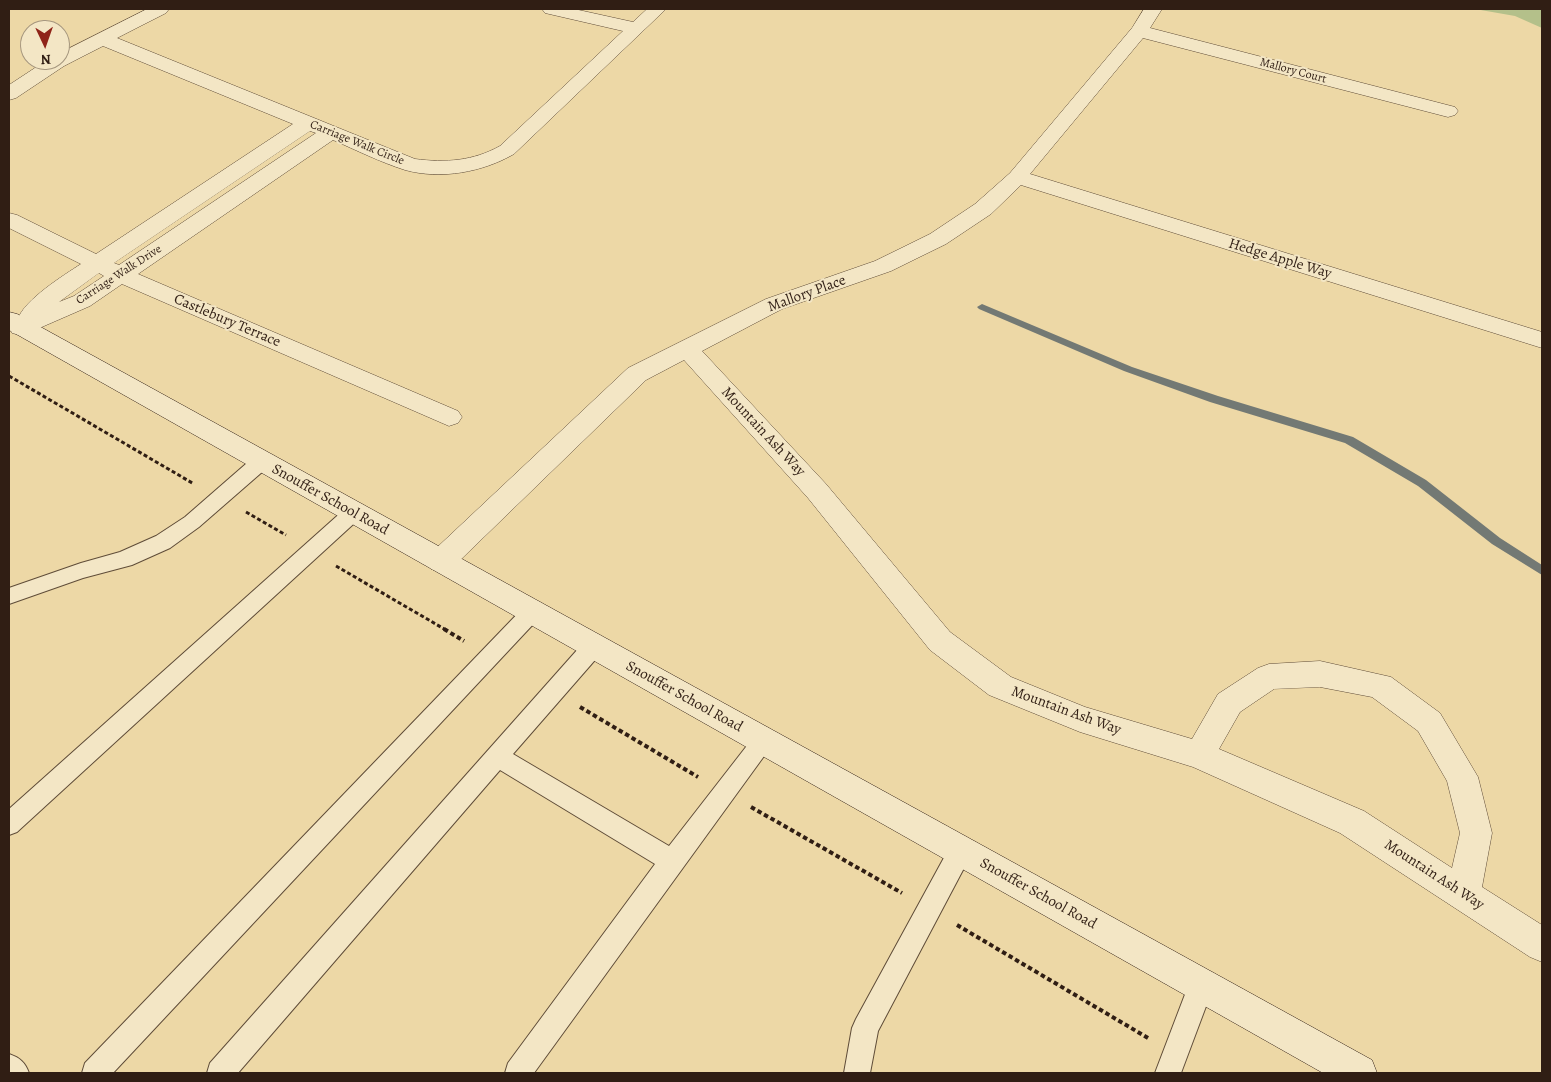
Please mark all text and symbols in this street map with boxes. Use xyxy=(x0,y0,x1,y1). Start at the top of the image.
north arrow xyxy=(20,20,70,70)
text: N xyxy=(40,50,51,69)
street label: Mallory Court xyxy=(1258,55,1328,87)
street label: Carriage Walk Circle xyxy=(308,117,406,169)
street label: Hedge Apple Way xyxy=(1226,235,1334,283)
street label: Carriage Walk Drive xyxy=(74,242,164,308)
street label: Mallory Place xyxy=(766,272,848,316)
street label: Castlebury Terrace xyxy=(171,290,283,352)
street label: Mountain Ash Way xyxy=(717,384,809,480)
street label: Snouffer School Road xyxy=(268,460,392,540)
street label: Snouffer School Road xyxy=(622,657,746,737)
street label: Mountain Ash Way xyxy=(1009,683,1123,739)
street label: Mountain Ash Way xyxy=(1381,836,1487,914)
street label: Snouffer School Road xyxy=(976,854,1100,934)

